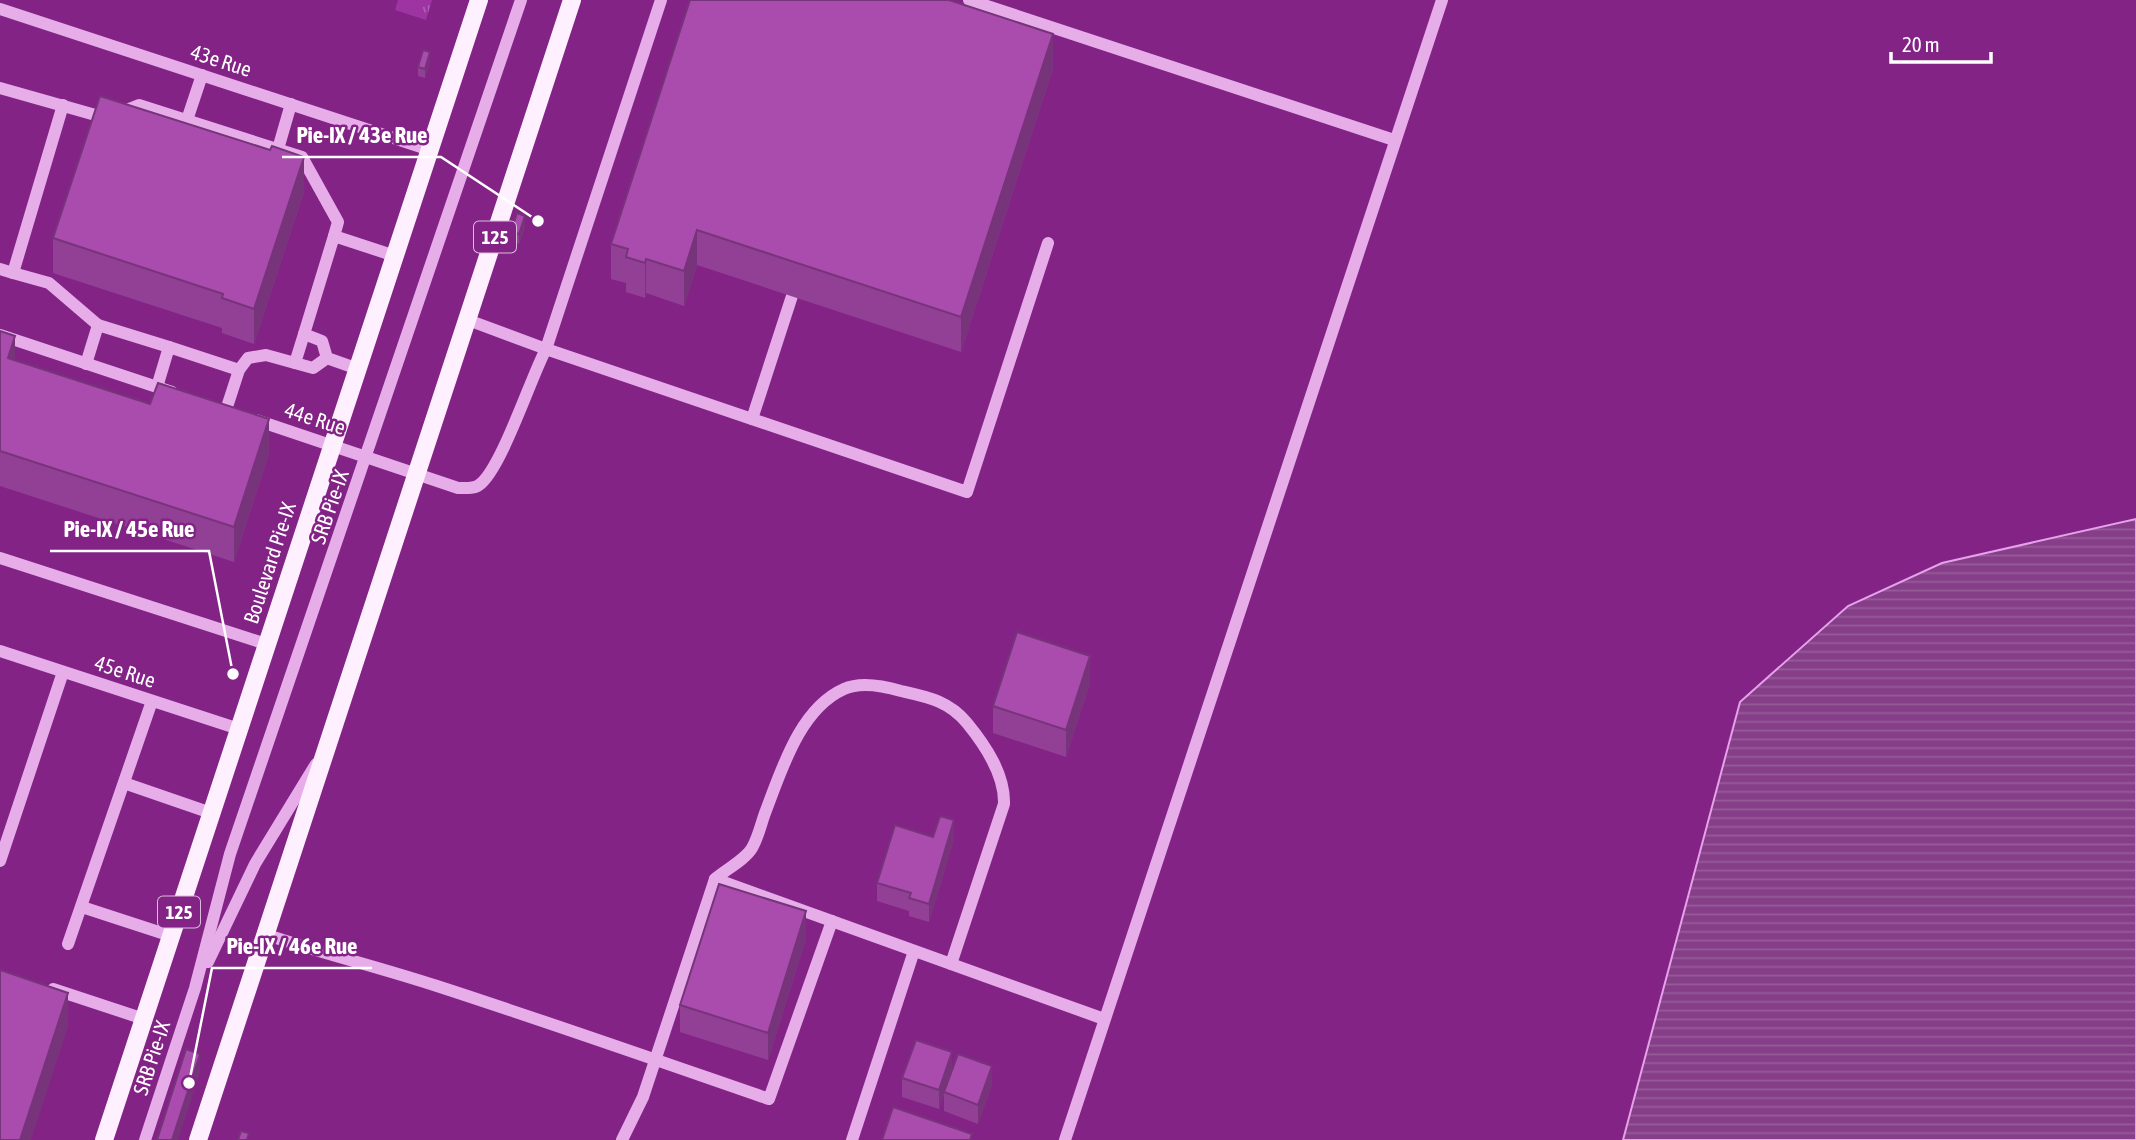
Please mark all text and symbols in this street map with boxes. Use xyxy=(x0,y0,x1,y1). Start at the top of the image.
scale bar xyxy=(1891,21,1991,65)
text: 20 m xyxy=(1902,32,1940,56)
street label: 43e Rue xyxy=(188,39,255,81)
callout: Pie-IX / 43e Rue xyxy=(282,113,441,157)
text: Pie-IX / 43e Rue xyxy=(296,122,428,148)
road number: 125 xyxy=(474,221,516,252)
street label: 44e Rue xyxy=(282,397,349,439)
street label: SRB Pie-IX xyxy=(305,466,353,547)
street label: Boulevard Pie-IX xyxy=(238,498,300,626)
callout: Pie-IX / 45e Rue xyxy=(50,507,209,551)
text: Pie-IX / 45e Rue xyxy=(63,516,195,542)
street label: 45e Rue xyxy=(92,650,159,692)
road number: 125 xyxy=(158,896,200,928)
callout: Pie-IX / 46e Rue xyxy=(212,924,372,968)
text: Pie-IX / 46e Rue xyxy=(226,933,358,959)
street label: SRB Pie-IX xyxy=(128,1017,174,1098)

